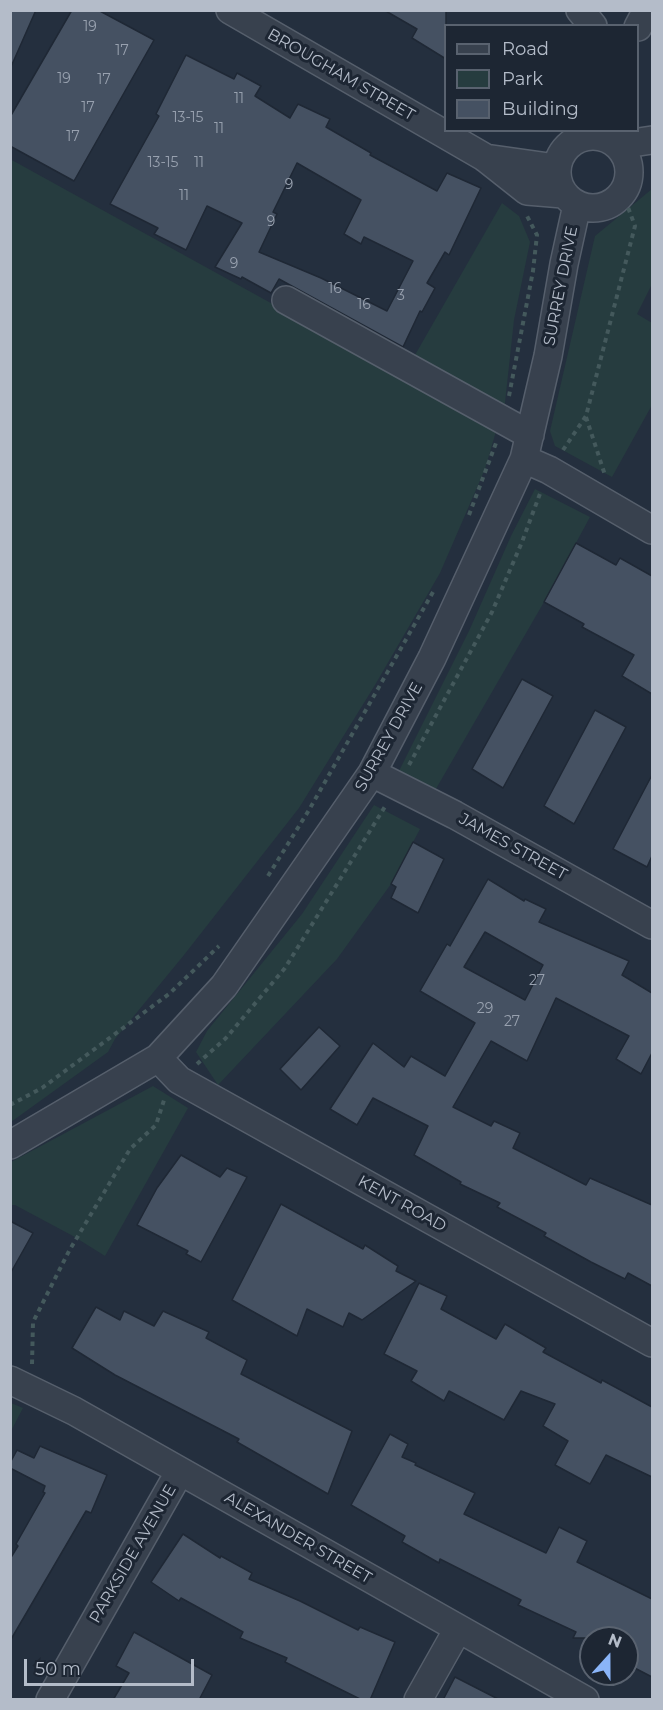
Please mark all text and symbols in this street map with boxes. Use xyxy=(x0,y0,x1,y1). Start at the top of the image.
house number: 19 xyxy=(83,19,97,35)
legend xyxy=(444,24,639,132)
street label: BROUGHAM STREET xyxy=(264,25,418,125)
text: Road xyxy=(502,38,549,60)
house number: 17 xyxy=(115,43,129,59)
text: Park xyxy=(502,68,543,90)
house number: 19 xyxy=(57,71,71,87)
house number: 17 xyxy=(97,72,111,88)
house number: 11 xyxy=(234,91,244,107)
text: Building xyxy=(502,98,579,120)
house number: 17 xyxy=(81,100,95,116)
house number: 13-15 xyxy=(172,110,204,126)
house number: 11 xyxy=(214,121,224,137)
house number: 17 xyxy=(66,129,80,145)
house number: 13-15 xyxy=(147,155,179,171)
house number: 11 xyxy=(194,155,204,171)
house number: 9 xyxy=(285,177,293,193)
house number: 11 xyxy=(179,188,189,204)
house number: 9 xyxy=(267,214,275,230)
street label: SURREY DRIVE xyxy=(540,225,582,347)
house number: 9 xyxy=(230,256,238,272)
house number: 16 xyxy=(328,281,342,297)
house number: 3 xyxy=(397,288,405,304)
house number: 16 xyxy=(357,297,371,313)
street label: SURREY DRIVE xyxy=(351,679,427,795)
street label: JAMES STREET xyxy=(456,809,570,885)
house number: 27 xyxy=(529,973,545,989)
house number: 29 xyxy=(477,1001,493,1017)
house number: 27 xyxy=(504,1014,520,1030)
street label: KENT ROAD xyxy=(354,1172,450,1236)
street label: PARKSIDE AVENUE xyxy=(86,1481,180,1627)
street label: ALEXANDER STREET xyxy=(221,1488,375,1588)
north arrow xyxy=(579,1626,639,1686)
text: N xyxy=(605,1629,624,1652)
scale bar xyxy=(27,1647,196,1685)
text: 50 m xyxy=(35,1658,81,1680)

